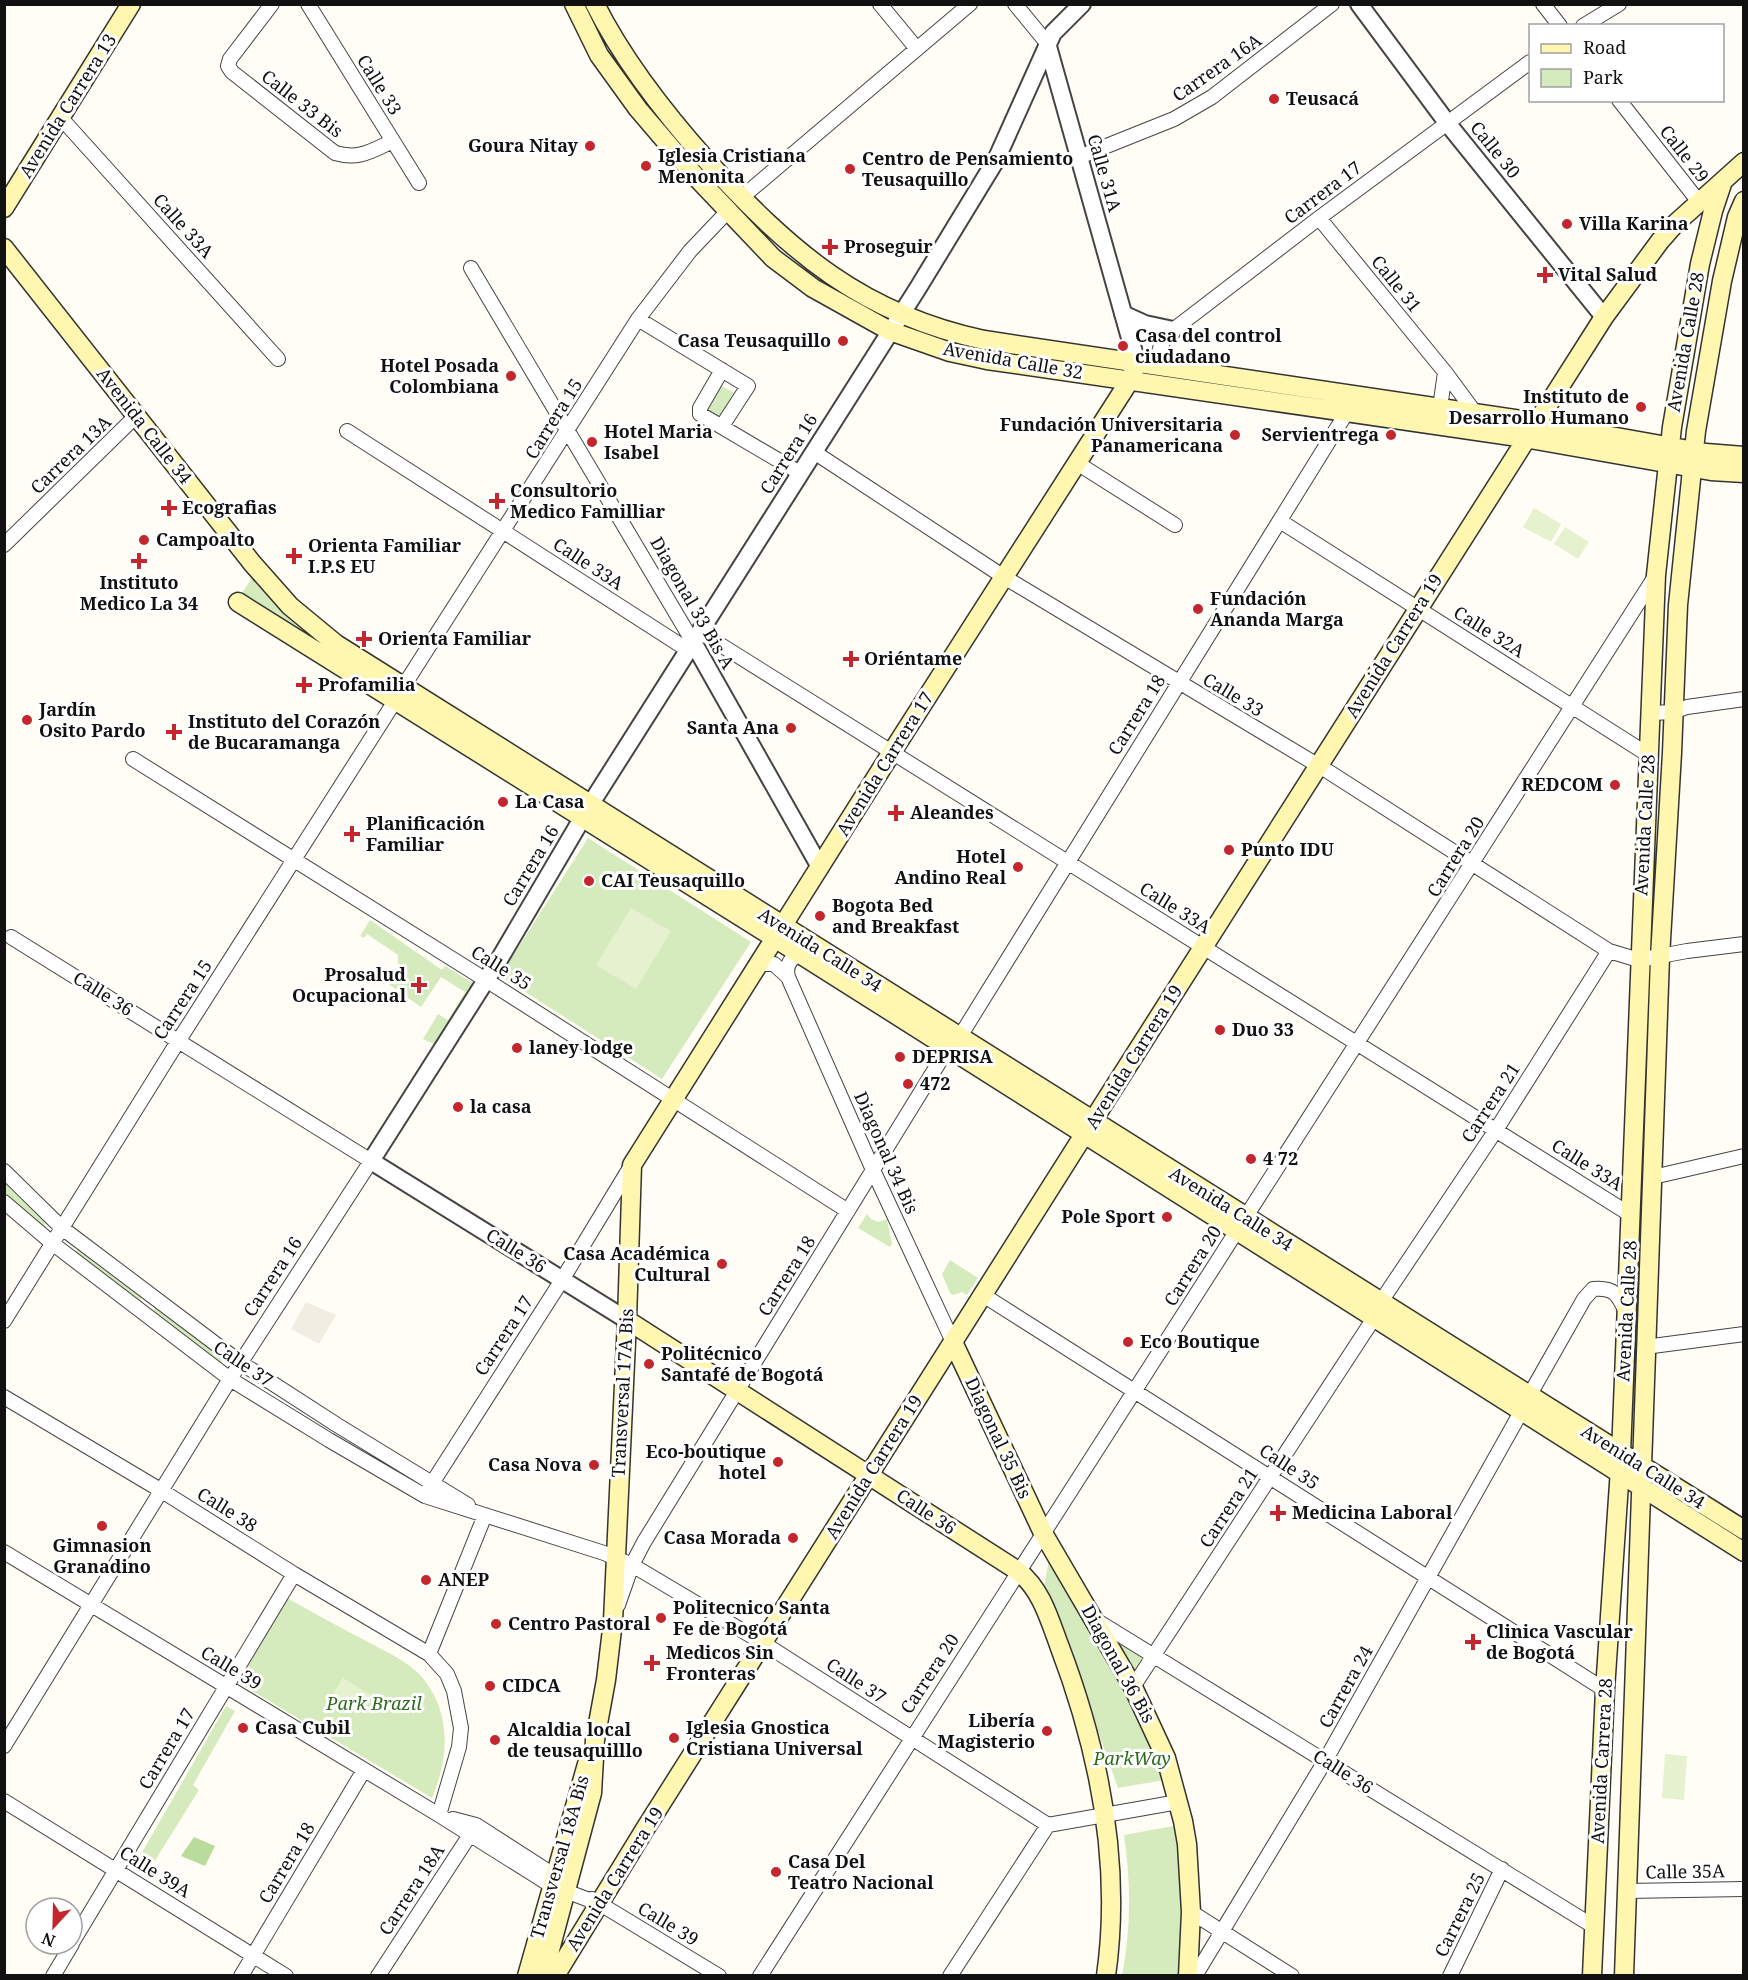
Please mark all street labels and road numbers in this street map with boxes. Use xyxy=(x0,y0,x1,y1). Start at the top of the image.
street label: Carrera 16A xyxy=(1167,27,1266,107)
street label: Avenida Carrera 13 xyxy=(13,29,121,182)
street label: Calle 33 xyxy=(352,50,408,119)
street label: Calle 33 Bis xyxy=(257,64,348,143)
street label: Calle 30 xyxy=(1465,116,1526,183)
street label: Calle 29 xyxy=(1655,120,1715,187)
street label: Calle 31A xyxy=(1082,131,1128,215)
street label: Carrera 17 xyxy=(1279,155,1366,229)
street label: Calle 33A xyxy=(148,188,219,263)
street label: Calle 31 xyxy=(1366,250,1427,317)
street label: Avenida Calle 28 xyxy=(1661,270,1709,414)
street label: Avenida Calle 32 xyxy=(941,336,1085,384)
street label: Avenida Calle 34 xyxy=(92,362,198,489)
street label: Carrera 15 xyxy=(519,374,587,463)
street label: Carrera 13A xyxy=(25,409,116,499)
street label: Carrera 16 xyxy=(754,409,822,498)
street label: Calle 33A xyxy=(549,531,629,595)
street label: Diagonal 33 Bis A xyxy=(645,532,741,673)
street label: Avenida Carrera 19 xyxy=(1339,569,1447,722)
street label: Calle 32A xyxy=(1449,600,1530,663)
street label: Calle 33 xyxy=(1199,667,1268,722)
street label: Carrera 18 xyxy=(1102,670,1170,759)
street label: Avenida Carrera 17 xyxy=(830,687,938,840)
street label: Avenida Calle 28 xyxy=(1628,754,1660,896)
street label: Carrera 20 xyxy=(1421,812,1489,901)
street label: Carrera 16 xyxy=(496,820,564,911)
street label: Calle 33A xyxy=(1135,876,1216,939)
street label: Avenida Calle 34 xyxy=(754,901,887,997)
street label: Calle 35 xyxy=(467,939,536,995)
street label: Carrera 15 xyxy=(147,955,217,1044)
street label: Calle 36 xyxy=(69,965,138,1021)
street label: Avenida Carrera 19 xyxy=(1079,980,1187,1133)
street label: Carrera 21 xyxy=(1455,1058,1525,1147)
street label: Diagonal 34 Bis xyxy=(849,1088,925,1218)
street label: Calle 33A xyxy=(1547,1133,1628,1196)
street label: Avenida Calle 34 xyxy=(1165,1160,1298,1256)
street label: Carrera 20 xyxy=(1158,1221,1226,1310)
street label: Calle 36 xyxy=(482,1222,551,1278)
street label: Carrera 18 xyxy=(752,1231,820,1320)
street label: Carrera 16 xyxy=(237,1232,307,1321)
street label: Avenida Calle 28 xyxy=(1610,1240,1642,1382)
street label: Carrera 17 xyxy=(468,1291,538,1380)
street label: Transversal 17A Bis xyxy=(606,1308,638,1478)
street label: Calle 37 xyxy=(209,1335,278,1392)
street label: Diagonal 35 Bis xyxy=(960,1373,1038,1502)
street label: Avenida Carrera 19 xyxy=(819,1390,927,1543)
street label: Avenida Calle 34 xyxy=(1577,1418,1710,1514)
street label: Calle 35 xyxy=(1255,1438,1324,1494)
street label: Carrera 21 xyxy=(1193,1463,1263,1552)
street label: Calle 38 xyxy=(193,1481,262,1537)
street label: Calle 36 xyxy=(892,1483,961,1539)
street label: Diagonal 36 Bis xyxy=(1076,1600,1161,1727)
street label: Carrera 20 xyxy=(894,1629,964,1718)
street label: Calle 39 xyxy=(197,1640,266,1695)
street label: Carrera 24 xyxy=(1313,1641,1378,1732)
street label: Calle 37 xyxy=(822,1652,891,1708)
street label: Avenida Carrera 28 xyxy=(1585,1678,1617,1844)
street label: Carrera 17 xyxy=(132,1703,200,1794)
street label: Calle 36 xyxy=(1309,1743,1378,1799)
street label: Transversal 18A Bis xyxy=(524,1772,594,1941)
street label: Avenida Carrera 19 xyxy=(560,1802,668,1955)
street label: Carrera 18 xyxy=(252,1817,320,1908)
street label: Carrera 18A xyxy=(373,1839,450,1939)
street label: Calle 39A xyxy=(115,1840,196,1903)
street label: Calle 35A xyxy=(1645,1858,1725,1884)
street label: Carrera 25 xyxy=(1428,1868,1490,1961)
street label: Calle 39 xyxy=(634,1896,703,1951)

